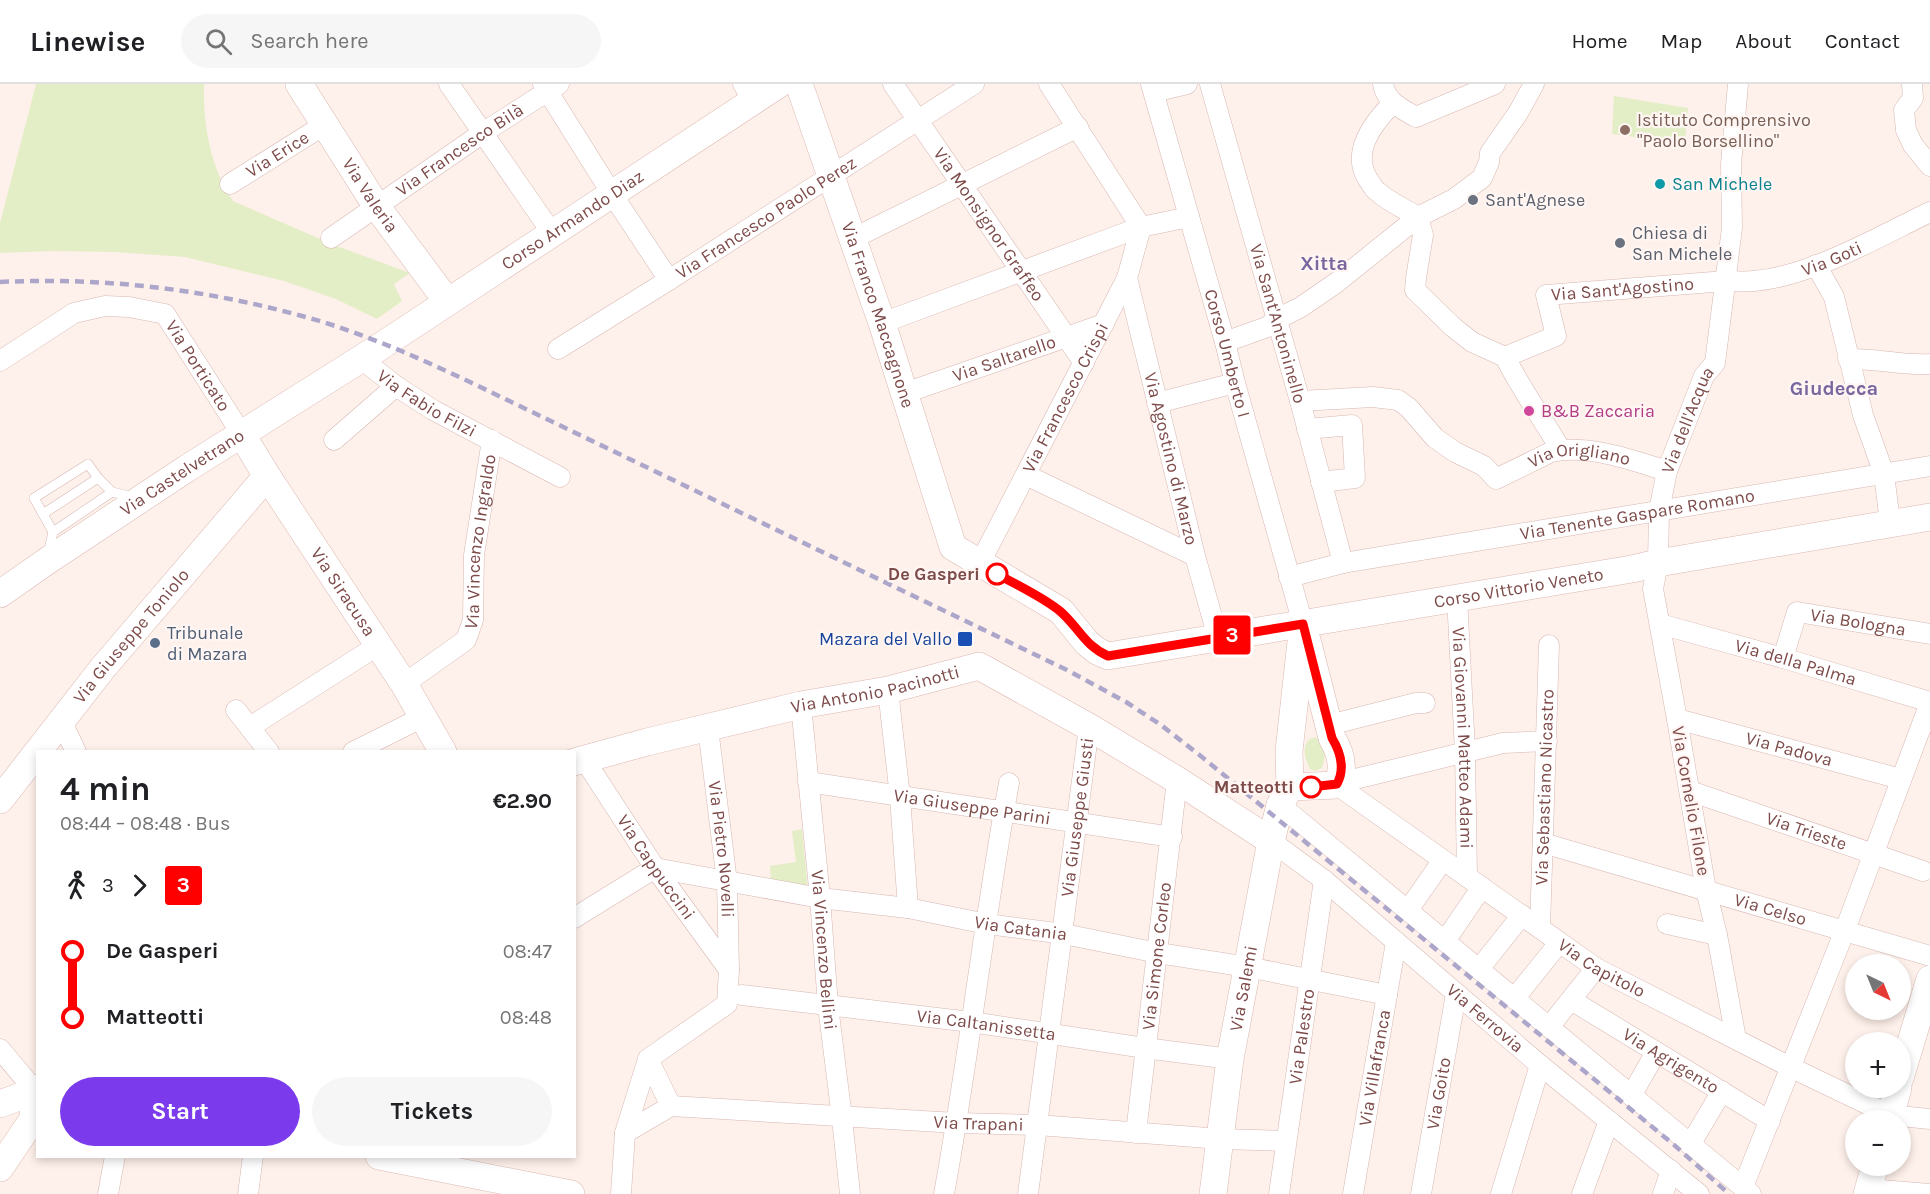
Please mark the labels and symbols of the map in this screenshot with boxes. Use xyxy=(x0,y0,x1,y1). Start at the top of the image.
street label: Via Francesco Bilà xyxy=(392,99,527,201)
place label: Istituto Comprensivo "Paolo Borsellino" xyxy=(1637,109,1811,152)
marker: Istituto Comprensivo "Paolo Borsellino" xyxy=(1618,123,1632,137)
street label: Via Erice xyxy=(242,126,313,182)
street label: Via Monsignor Graffeo xyxy=(929,143,1049,305)
street label: Via Francesco Paolo Perez xyxy=(672,152,860,284)
street label: Via Valeria xyxy=(338,154,403,237)
street label: Corso Armando Diaz xyxy=(497,165,648,275)
place label: San Michele xyxy=(1672,173,1772,195)
marker: San Michele xyxy=(1653,177,1667,191)
place label: Sant'Agnese xyxy=(1485,189,1585,211)
marker: Sant'Agnese xyxy=(1466,193,1480,207)
street label: Via Franco Maccagnone xyxy=(837,219,919,410)
place label: Chiesa di San Michele xyxy=(1632,222,1732,265)
marker: Chiesa di San Michele xyxy=(1613,236,1627,250)
street label: Via Goti xyxy=(1799,236,1866,281)
street label: Via Sant'Antoninello xyxy=(1245,241,1311,406)
district label: Xitta xyxy=(1300,252,1348,275)
street label: Via Sant'Agostino xyxy=(1550,273,1695,306)
street label: Corso Umberto I xyxy=(1199,287,1255,420)
street label: Via Porticato xyxy=(161,316,235,415)
street label: Via Francesco Crispi xyxy=(1017,319,1113,477)
street label: Via Saltarello xyxy=(950,331,1059,387)
street label: Via dell'Acqua xyxy=(1656,362,1719,476)
street label: Via Fabio Filzi xyxy=(373,364,480,442)
street label: Via Agostino di Marzo xyxy=(1139,370,1203,547)
district label: Giudecca xyxy=(1790,377,1878,400)
place label: B&B Zaccaria xyxy=(1541,400,1655,422)
marker: B&B Zaccaria xyxy=(1522,404,1536,418)
street label: Via Castelvetrano xyxy=(116,424,248,521)
street label: Via Origliano xyxy=(1524,439,1633,473)
street label: Via Vincenzo Ingraldo xyxy=(460,453,501,632)
street label: Via Tenente Gaspare Romano xyxy=(1518,484,1756,545)
street label: Via Siracusa xyxy=(306,543,381,641)
place label: De Gasperi xyxy=(888,563,980,585)
marker: De Gasperi xyxy=(986,563,1008,585)
street label: Corso Vittorio Veneto xyxy=(1432,563,1605,613)
street label: Via Giuseppe Toniolo xyxy=(68,564,194,708)
street label: Via Bologna xyxy=(1809,603,1908,641)
line badge: 3 xyxy=(1212,616,1252,654)
place label: Tribunale di Mazara xyxy=(167,622,247,665)
street label: Via Giovanni Matteo Adami xyxy=(1448,626,1478,849)
place label: Mazara del Vallo xyxy=(819,628,952,650)
marker: Mazara del Vallo xyxy=(956,630,974,648)
street label: Via della Palma xyxy=(1732,634,1859,690)
marker: Tribunale di Mazara xyxy=(148,636,162,650)
street label: Via Antonio Pacinotti xyxy=(789,661,962,718)
street label: Via Sebastiano Nicastro xyxy=(1530,689,1559,886)
street label: Via Cornelio Filone xyxy=(1667,725,1715,877)
street label: Via Padova xyxy=(1743,727,1835,771)
street label: Via Giuseppe Giusti xyxy=(1056,736,1099,898)
place label: Matteotti xyxy=(1214,776,1294,798)
marker: Matteotti xyxy=(1300,776,1322,798)
street label: Via Pietro Novelli xyxy=(704,779,739,918)
street label: Via Giuseppe Parini xyxy=(892,784,1052,830)
street label: Via Trieste xyxy=(1763,807,1850,855)
street label: Via Cappuccini xyxy=(612,810,700,924)
street label: Via Vincenzo Bellini xyxy=(806,869,842,1031)
street label: Via Simone Corleo xyxy=(1137,881,1176,1031)
street label: Via Celso xyxy=(1732,888,1809,930)
street label: Via Catania xyxy=(972,911,1068,945)
street label: Via Capitolo xyxy=(1554,934,1649,1002)
street label: Via Salemi xyxy=(1224,943,1262,1033)
north arrow xyxy=(1845,954,1911,1020)
street label: Via Ferrovia xyxy=(1442,979,1528,1057)
street label: Via Palestro xyxy=(1284,987,1319,1086)
street label: Via Caltanissetta xyxy=(915,1005,1057,1046)
street label: Via Villafranca xyxy=(1354,1008,1395,1128)
street label: Via Agrigento xyxy=(1619,1023,1723,1099)
street label: Via Goito xyxy=(1421,1056,1456,1131)
street label: Via Trapani xyxy=(933,1111,1024,1136)

